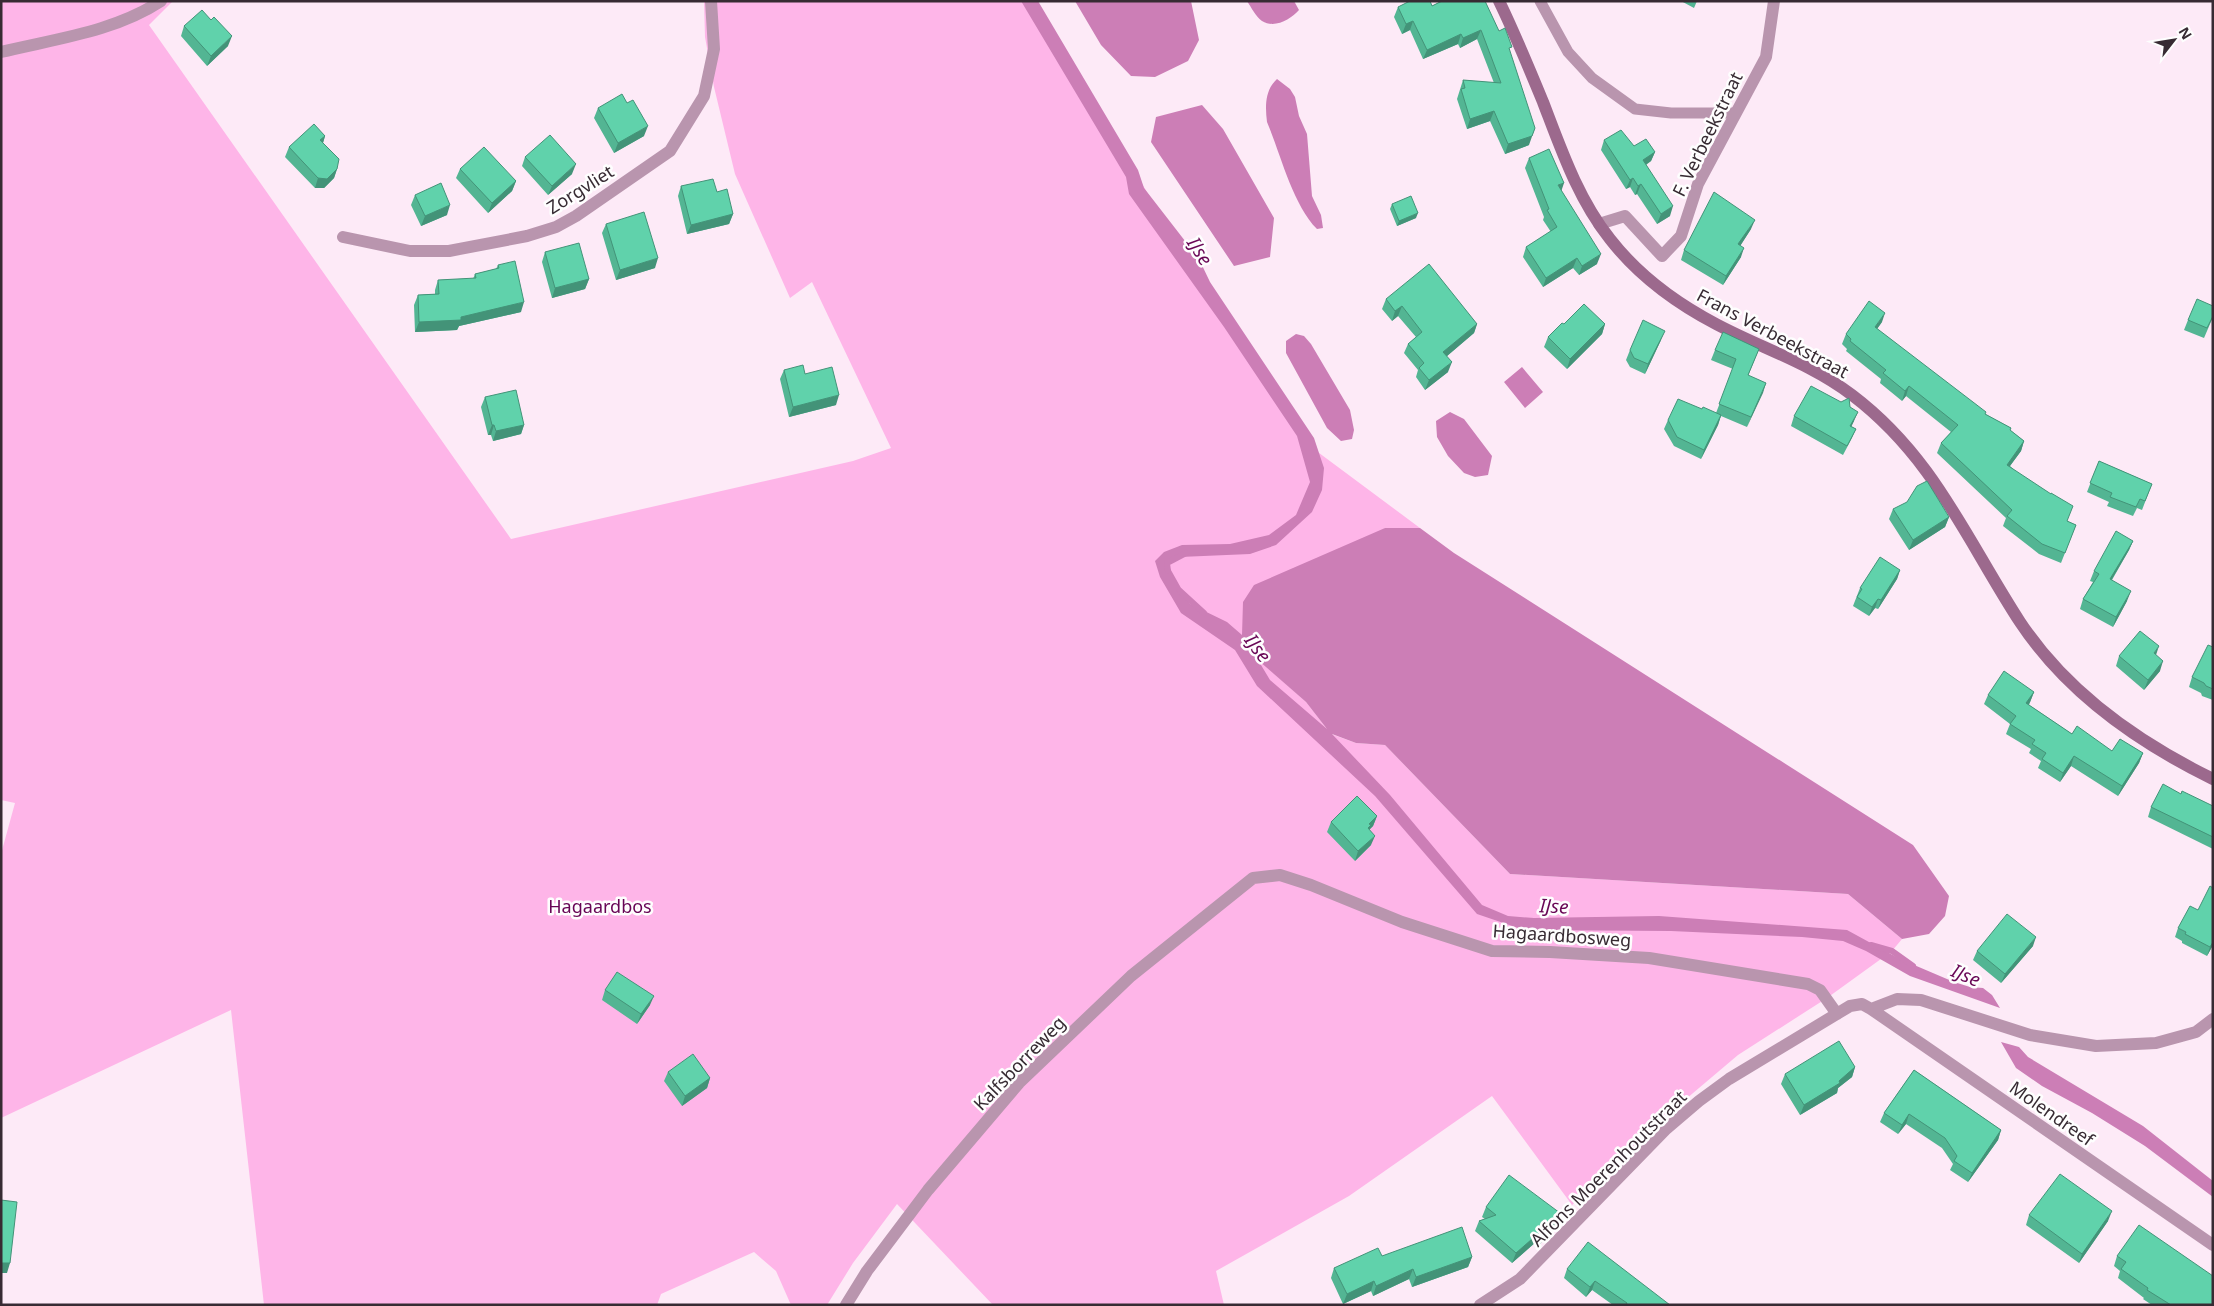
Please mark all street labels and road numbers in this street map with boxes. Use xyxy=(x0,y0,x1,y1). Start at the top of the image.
street label: F. Verbeekstraat xyxy=(1666,67,1748,200)
street label: Zorgvliet xyxy=(542,159,618,219)
street label: Frans Verbeekstraat xyxy=(1693,283,1854,383)
street label: Hagaardbosweg xyxy=(1492,918,1632,952)
street label: Kalfsborreweg xyxy=(968,1011,1070,1115)
street label: Molendreef xyxy=(2005,1075,2100,1151)
street label: Alfons Moerenhoutstraat xyxy=(1525,1084,1692,1251)

